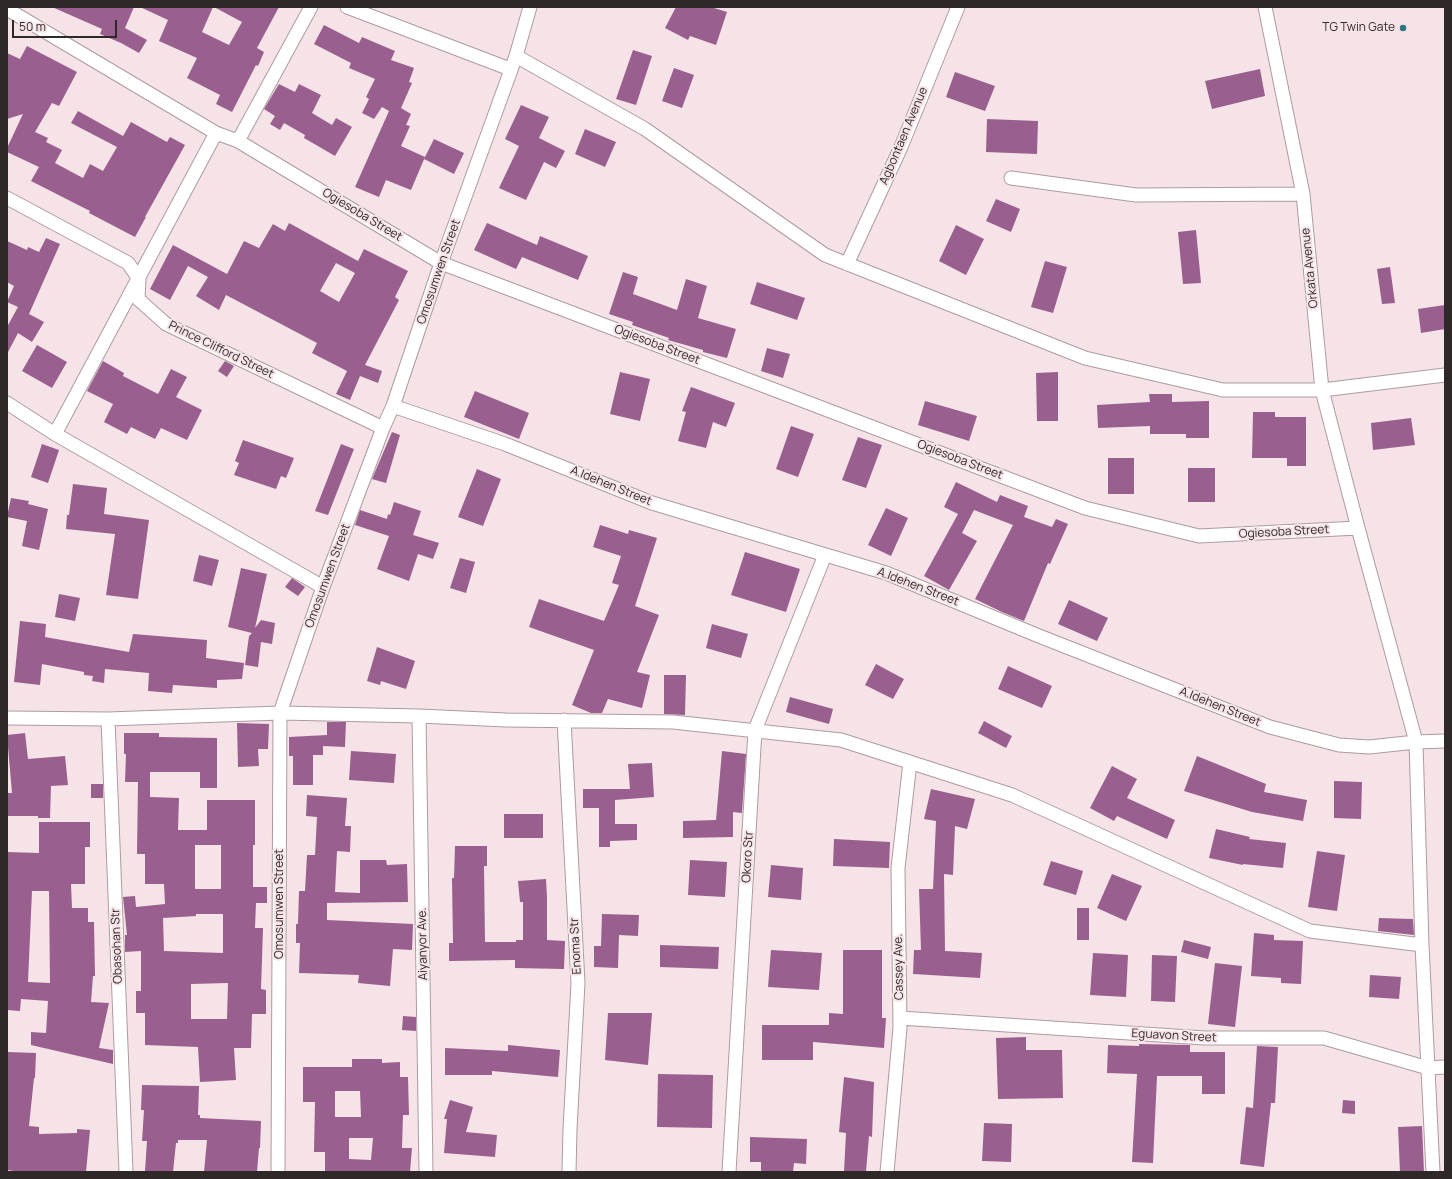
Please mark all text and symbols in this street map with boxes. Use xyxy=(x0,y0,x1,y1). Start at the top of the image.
scale bar xyxy=(14,12,119,38)
text: 50 m xyxy=(19,18,46,35)
place label: TG Twin Gate xyxy=(1322,21,1395,35)
marker: TG Twin Gate xyxy=(1398,23,1408,33)
street label: Agbontaen Avenue xyxy=(877,85,931,187)
street label: Ogiesoba Street xyxy=(320,186,404,244)
street label: Omosumwen Street xyxy=(414,218,464,326)
street label: Orkata Avenue xyxy=(1299,227,1321,309)
street label: Prince Clifford Street xyxy=(166,318,276,382)
street label: Ogiesoba Street xyxy=(612,322,702,368)
street label: Ogiesoba Street xyxy=(915,437,1005,483)
street label: A.Idehen Street xyxy=(568,463,654,509)
street label: Omosumwen Street xyxy=(302,522,354,630)
street label: Ogiesoba Street xyxy=(1238,522,1330,542)
street label: A.Idehen Street xyxy=(875,565,961,609)
street label: A.Idehen Street xyxy=(1177,684,1263,730)
street label: Okoro Str xyxy=(739,831,757,883)
street label: Omosumwen Street xyxy=(273,849,287,959)
street label: Obasohan Str xyxy=(108,908,126,984)
street label: Aiyanyor Ave. xyxy=(415,908,431,980)
street label: Enoma Str xyxy=(567,917,585,975)
street label: Cassey Ave. xyxy=(891,934,907,1000)
street label: Eguavon Street xyxy=(1131,1027,1217,1045)

